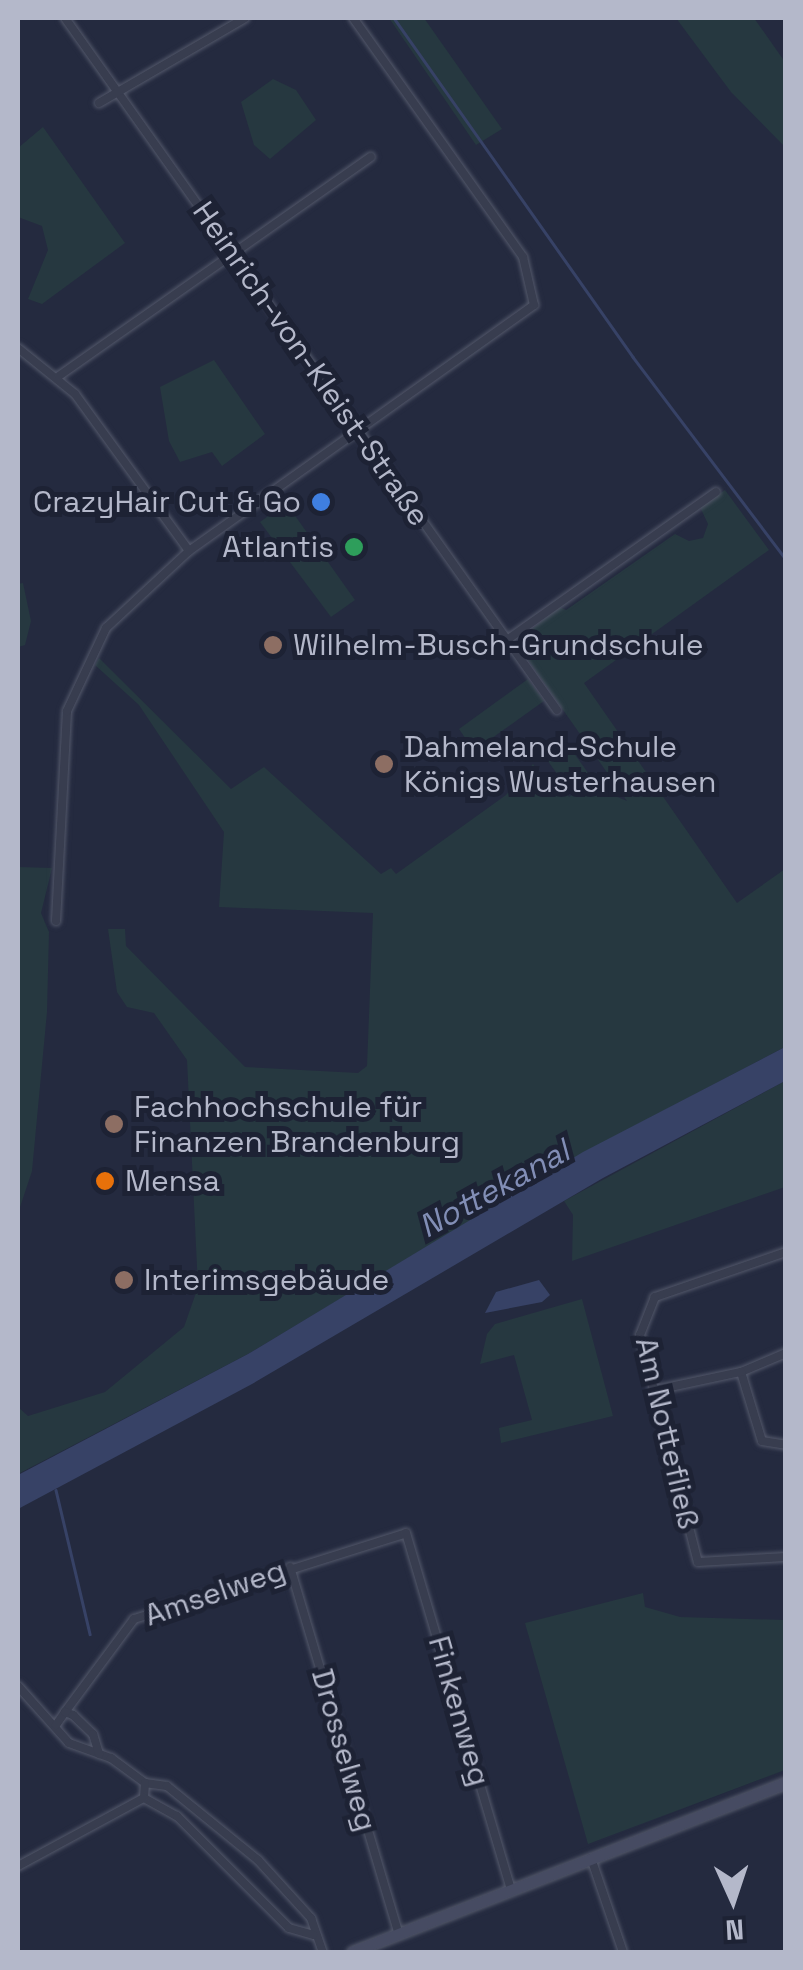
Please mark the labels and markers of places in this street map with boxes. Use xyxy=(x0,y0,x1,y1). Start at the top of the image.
place label: CrazyHair Cut & Go xyxy=(33,484,301,520)
marker: CrazyHair Cut & Go xyxy=(310,491,332,513)
place label: Atlantis xyxy=(222,529,334,565)
marker: Atlantis xyxy=(343,536,365,558)
place label: Wilhelm-Busch-Grundschule xyxy=(293,627,703,663)
marker: Wilhelm-Busch-Grundschule xyxy=(262,634,284,656)
place label: Dahmeland-Schule Königs Wusterhausen xyxy=(404,729,717,800)
marker: Dahmeland-Schule Königs Wusterhausen xyxy=(373,753,395,775)
place label: Fachhochschule für Finanzen Brandenburg xyxy=(134,1089,460,1160)
marker: Fachhochschule für Finanzen Brandenburg xyxy=(103,1113,125,1135)
place label: Mensa xyxy=(125,1163,220,1199)
marker: Mensa xyxy=(94,1170,116,1192)
place label: Interimsgebäude xyxy=(144,1262,389,1298)
marker: Interimsgebäude xyxy=(113,1269,135,1291)

